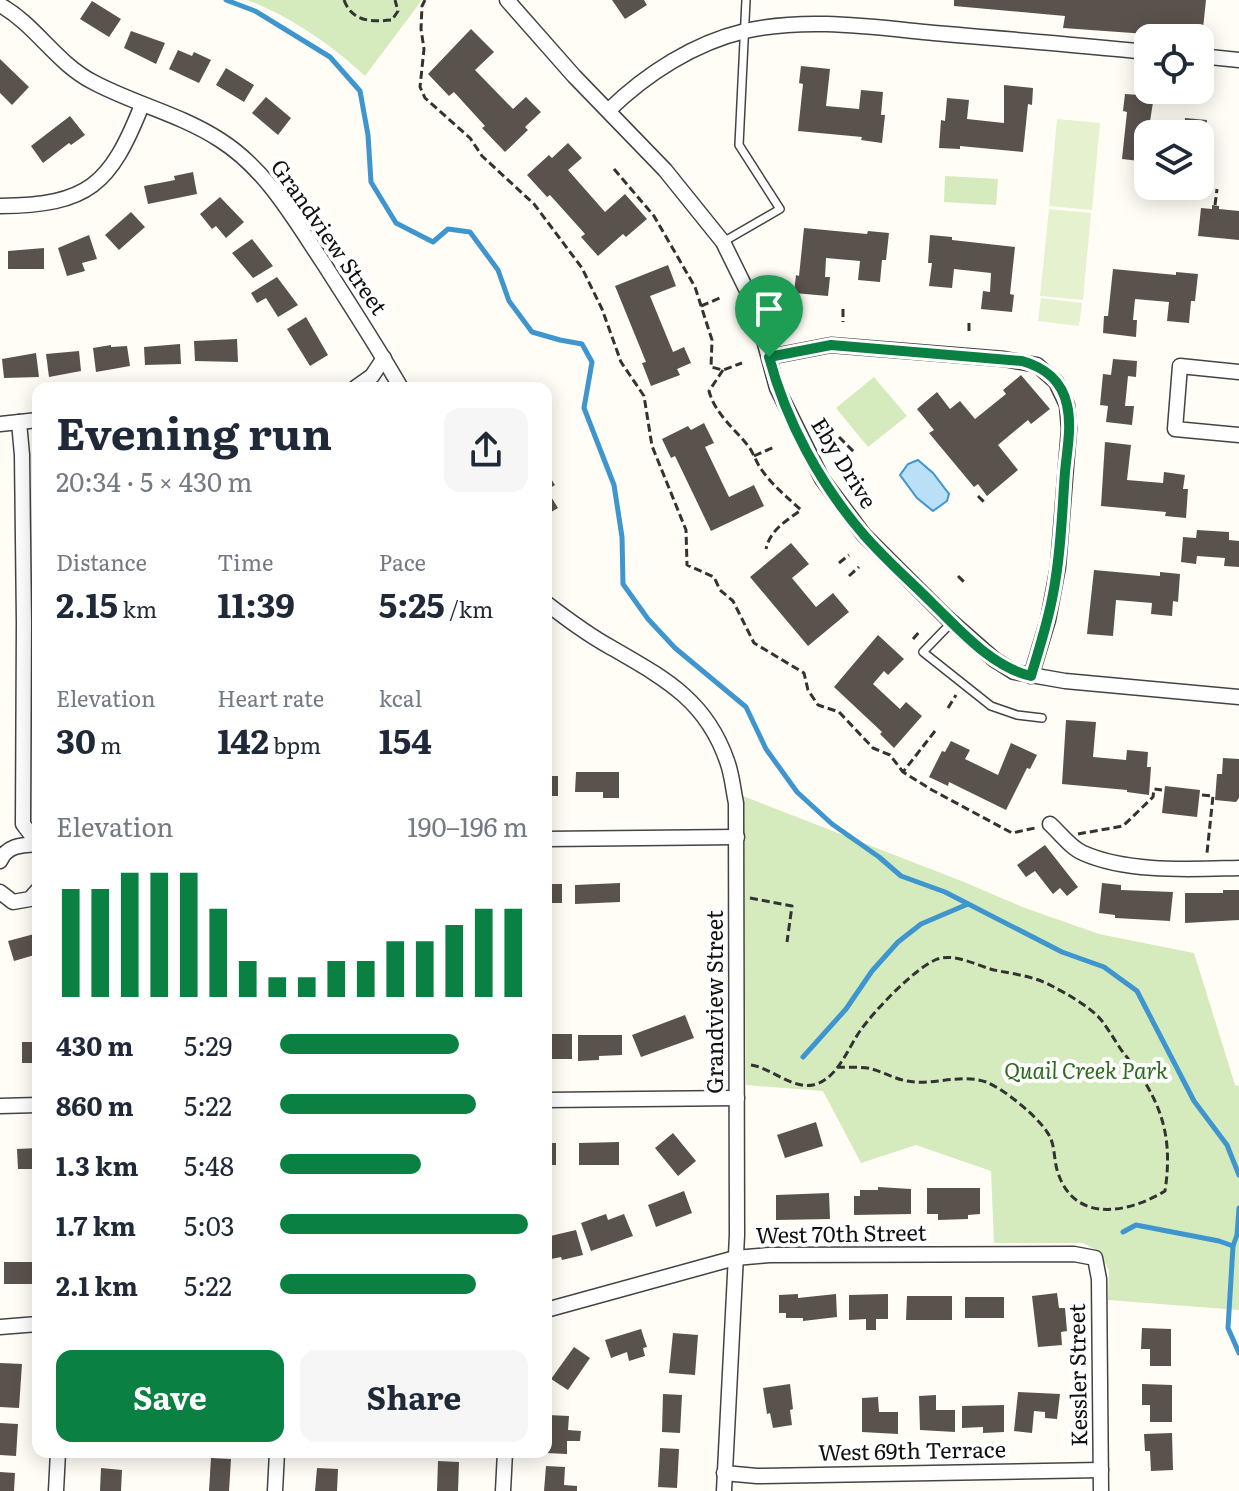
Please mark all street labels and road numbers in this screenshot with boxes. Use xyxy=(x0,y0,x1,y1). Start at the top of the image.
street label: Grandview Street xyxy=(264,151,396,321)
street label: Eby Drive xyxy=(804,410,886,514)
street label: Grandview Street xyxy=(697,910,730,1094)
street label: West 70th Street xyxy=(755,1215,927,1250)
street label: Kessler Street xyxy=(1059,1303,1094,1447)
street label: West 69th Terrace xyxy=(818,1431,1006,1468)

